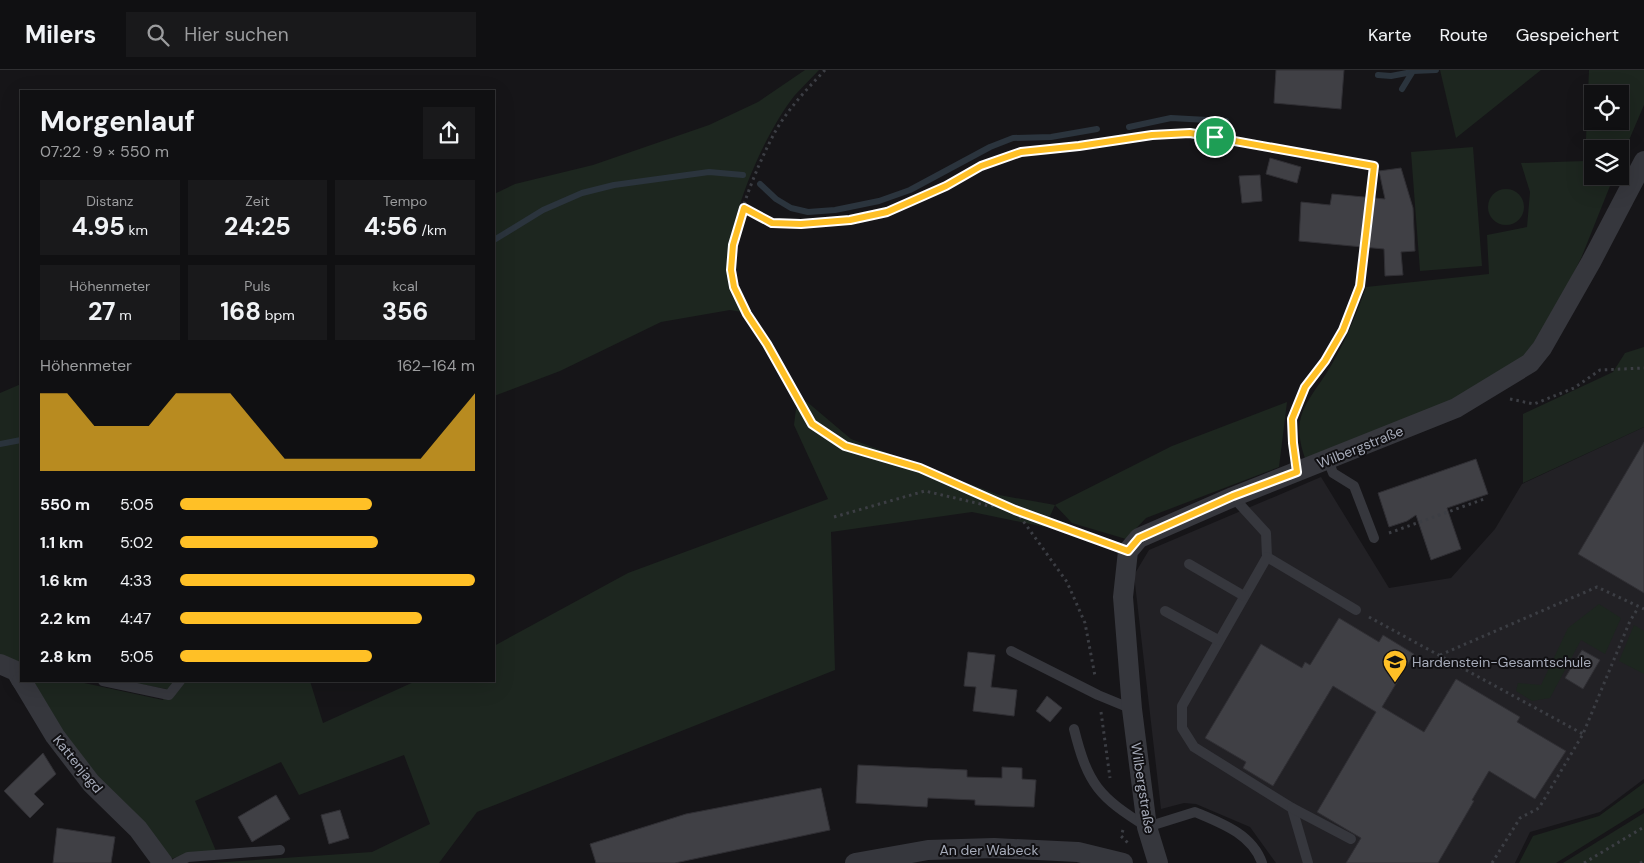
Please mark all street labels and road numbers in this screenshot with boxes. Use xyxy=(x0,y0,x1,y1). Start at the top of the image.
street label: Wilbergstraße xyxy=(1314,421,1406,473)
street label: Kattenjagd xyxy=(49,731,107,797)
street label: Wilbergstraße xyxy=(1127,741,1159,835)
street label: An der Wabeck xyxy=(940,841,1038,859)

